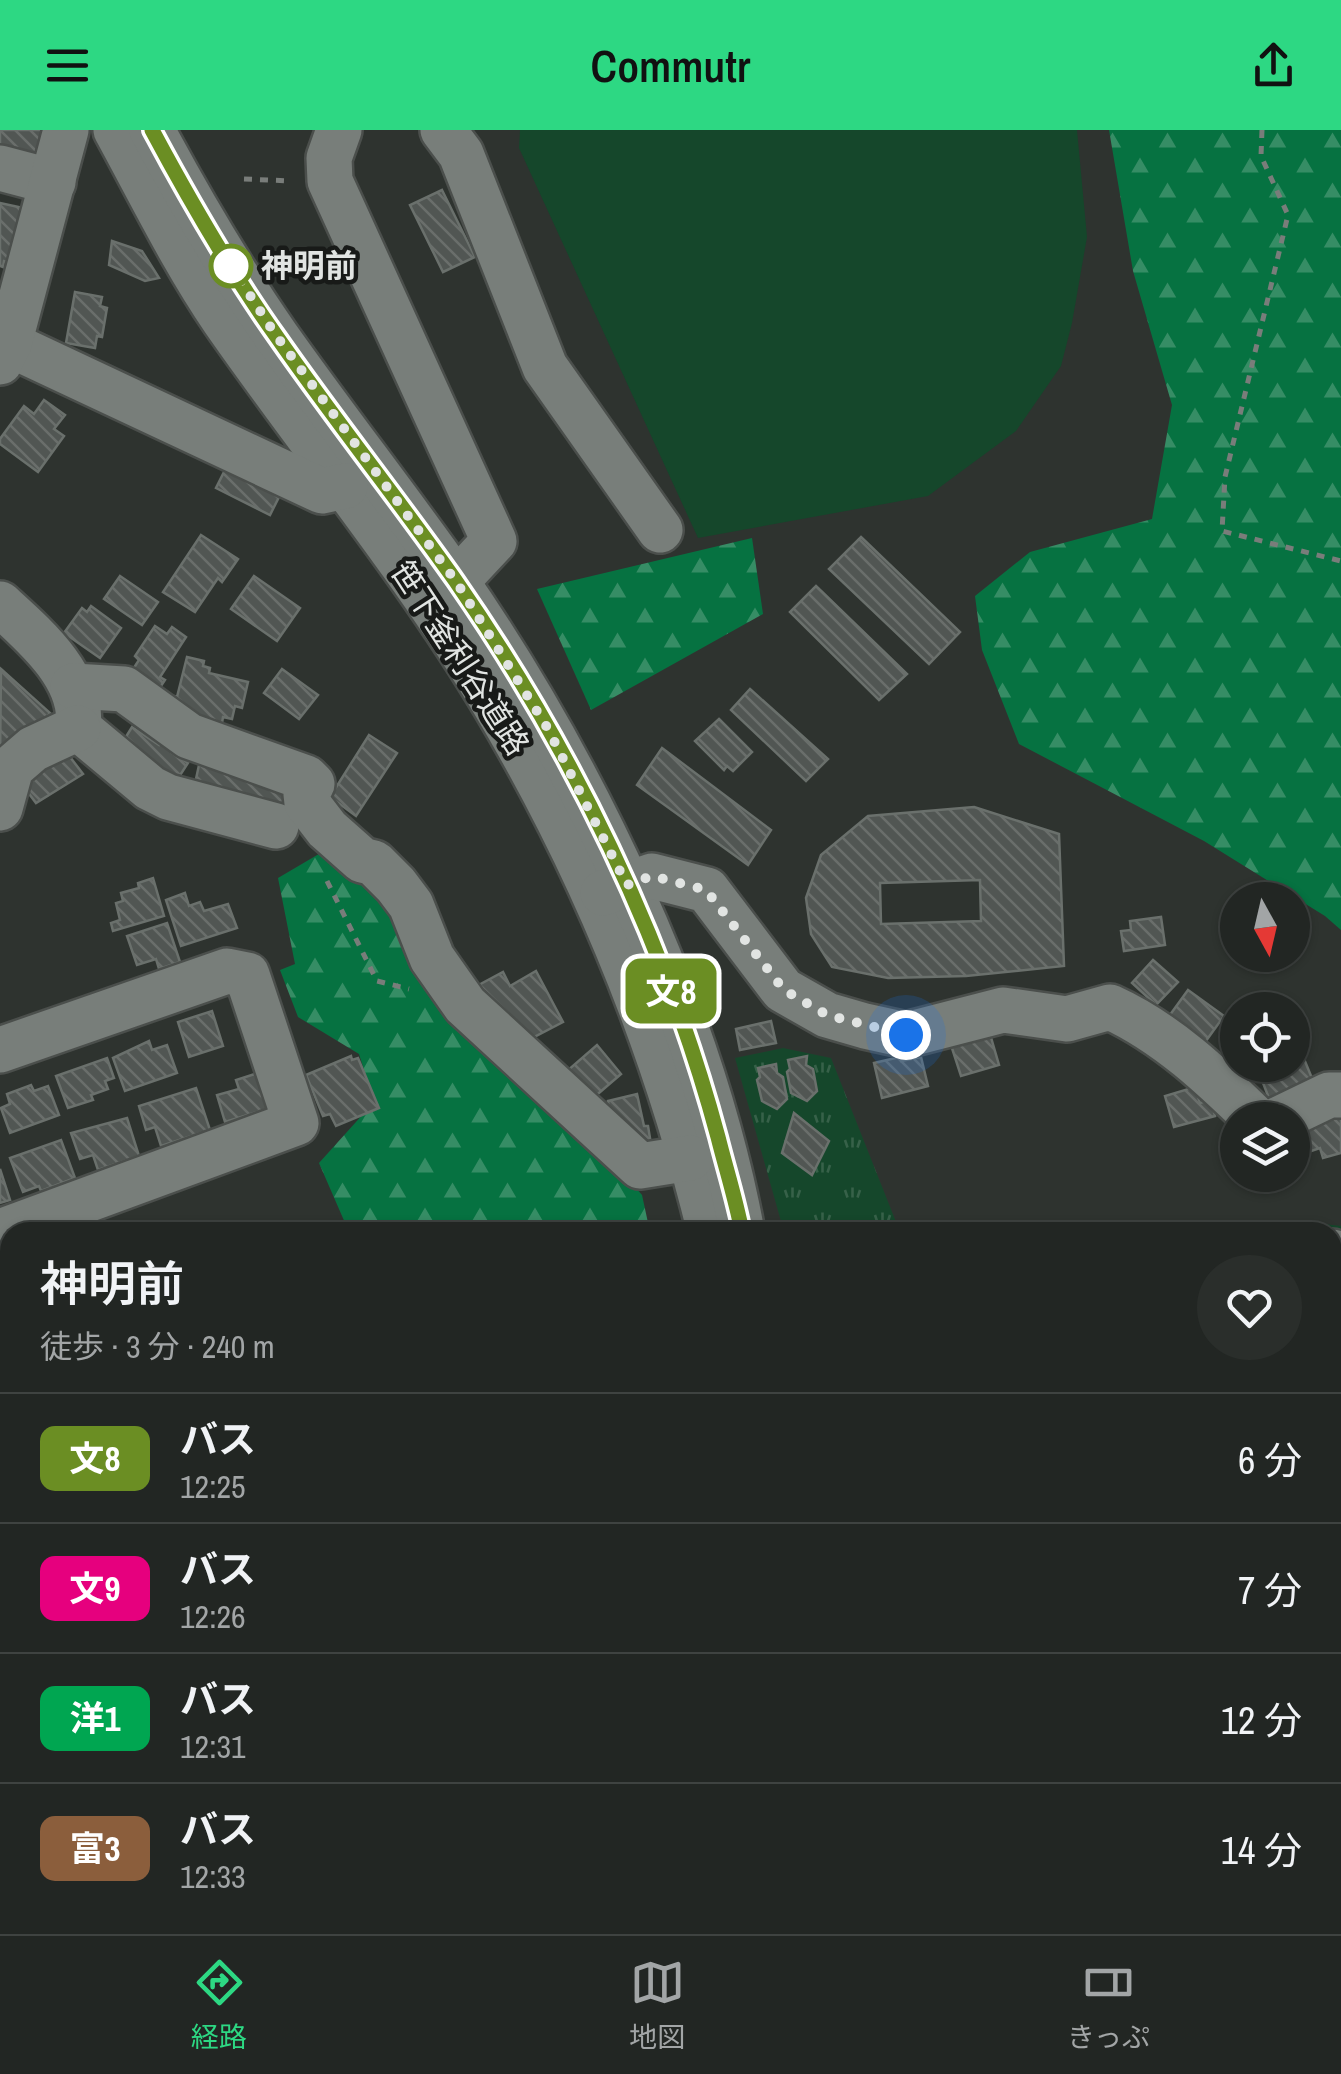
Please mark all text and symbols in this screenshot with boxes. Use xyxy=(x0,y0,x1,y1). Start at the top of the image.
text: Commutr xyxy=(591,35,750,96)
icon: menu xyxy=(40,38,95,93)
icon: share xyxy=(1246,38,1301,93)
place label: 神明前 xyxy=(261,244,357,287)
marker: 神明前 xyxy=(210,245,252,287)
street label: 笹下釜利谷道路 xyxy=(381,552,539,763)
north arrow xyxy=(1220,882,1310,972)
map controls xyxy=(1220,882,1310,1192)
line badge: 文8 xyxy=(626,958,716,1024)
text: 文8 xyxy=(646,968,696,1015)
button: locate xyxy=(1220,992,1310,1082)
your location xyxy=(881,1010,931,1060)
button: layers xyxy=(1220,1102,1310,1192)
text: 神明前 xyxy=(40,1251,184,1316)
button: heart xyxy=(1197,1255,1302,1360)
text: 徒歩 · 3 分 · 240 m xyxy=(40,1325,275,1368)
text: バス xyxy=(180,1414,256,1465)
text: 文8 xyxy=(70,1435,120,1482)
text: 6 分 xyxy=(1238,1435,1302,1486)
text: 12:25 xyxy=(180,1465,246,1508)
text: バス xyxy=(180,1544,256,1595)
text: 文9 xyxy=(70,1565,120,1612)
text: 7 分 xyxy=(1238,1565,1302,1616)
text: 12:26 xyxy=(180,1595,246,1638)
text: バス xyxy=(180,1674,256,1725)
text: 洋1 xyxy=(70,1695,120,1742)
text: 12 分 xyxy=(1221,1695,1302,1746)
text: 12:31 xyxy=(180,1725,246,1768)
text: バス xyxy=(180,1804,256,1855)
text: 富3 xyxy=(70,1825,120,1872)
text: 14 分 xyxy=(1221,1825,1302,1876)
text: 12:33 xyxy=(180,1855,246,1898)
tab: 経路 xyxy=(191,1955,247,2056)
tab: 地図 xyxy=(629,1955,685,2056)
tab: きっぷ xyxy=(1067,1955,1150,2056)

